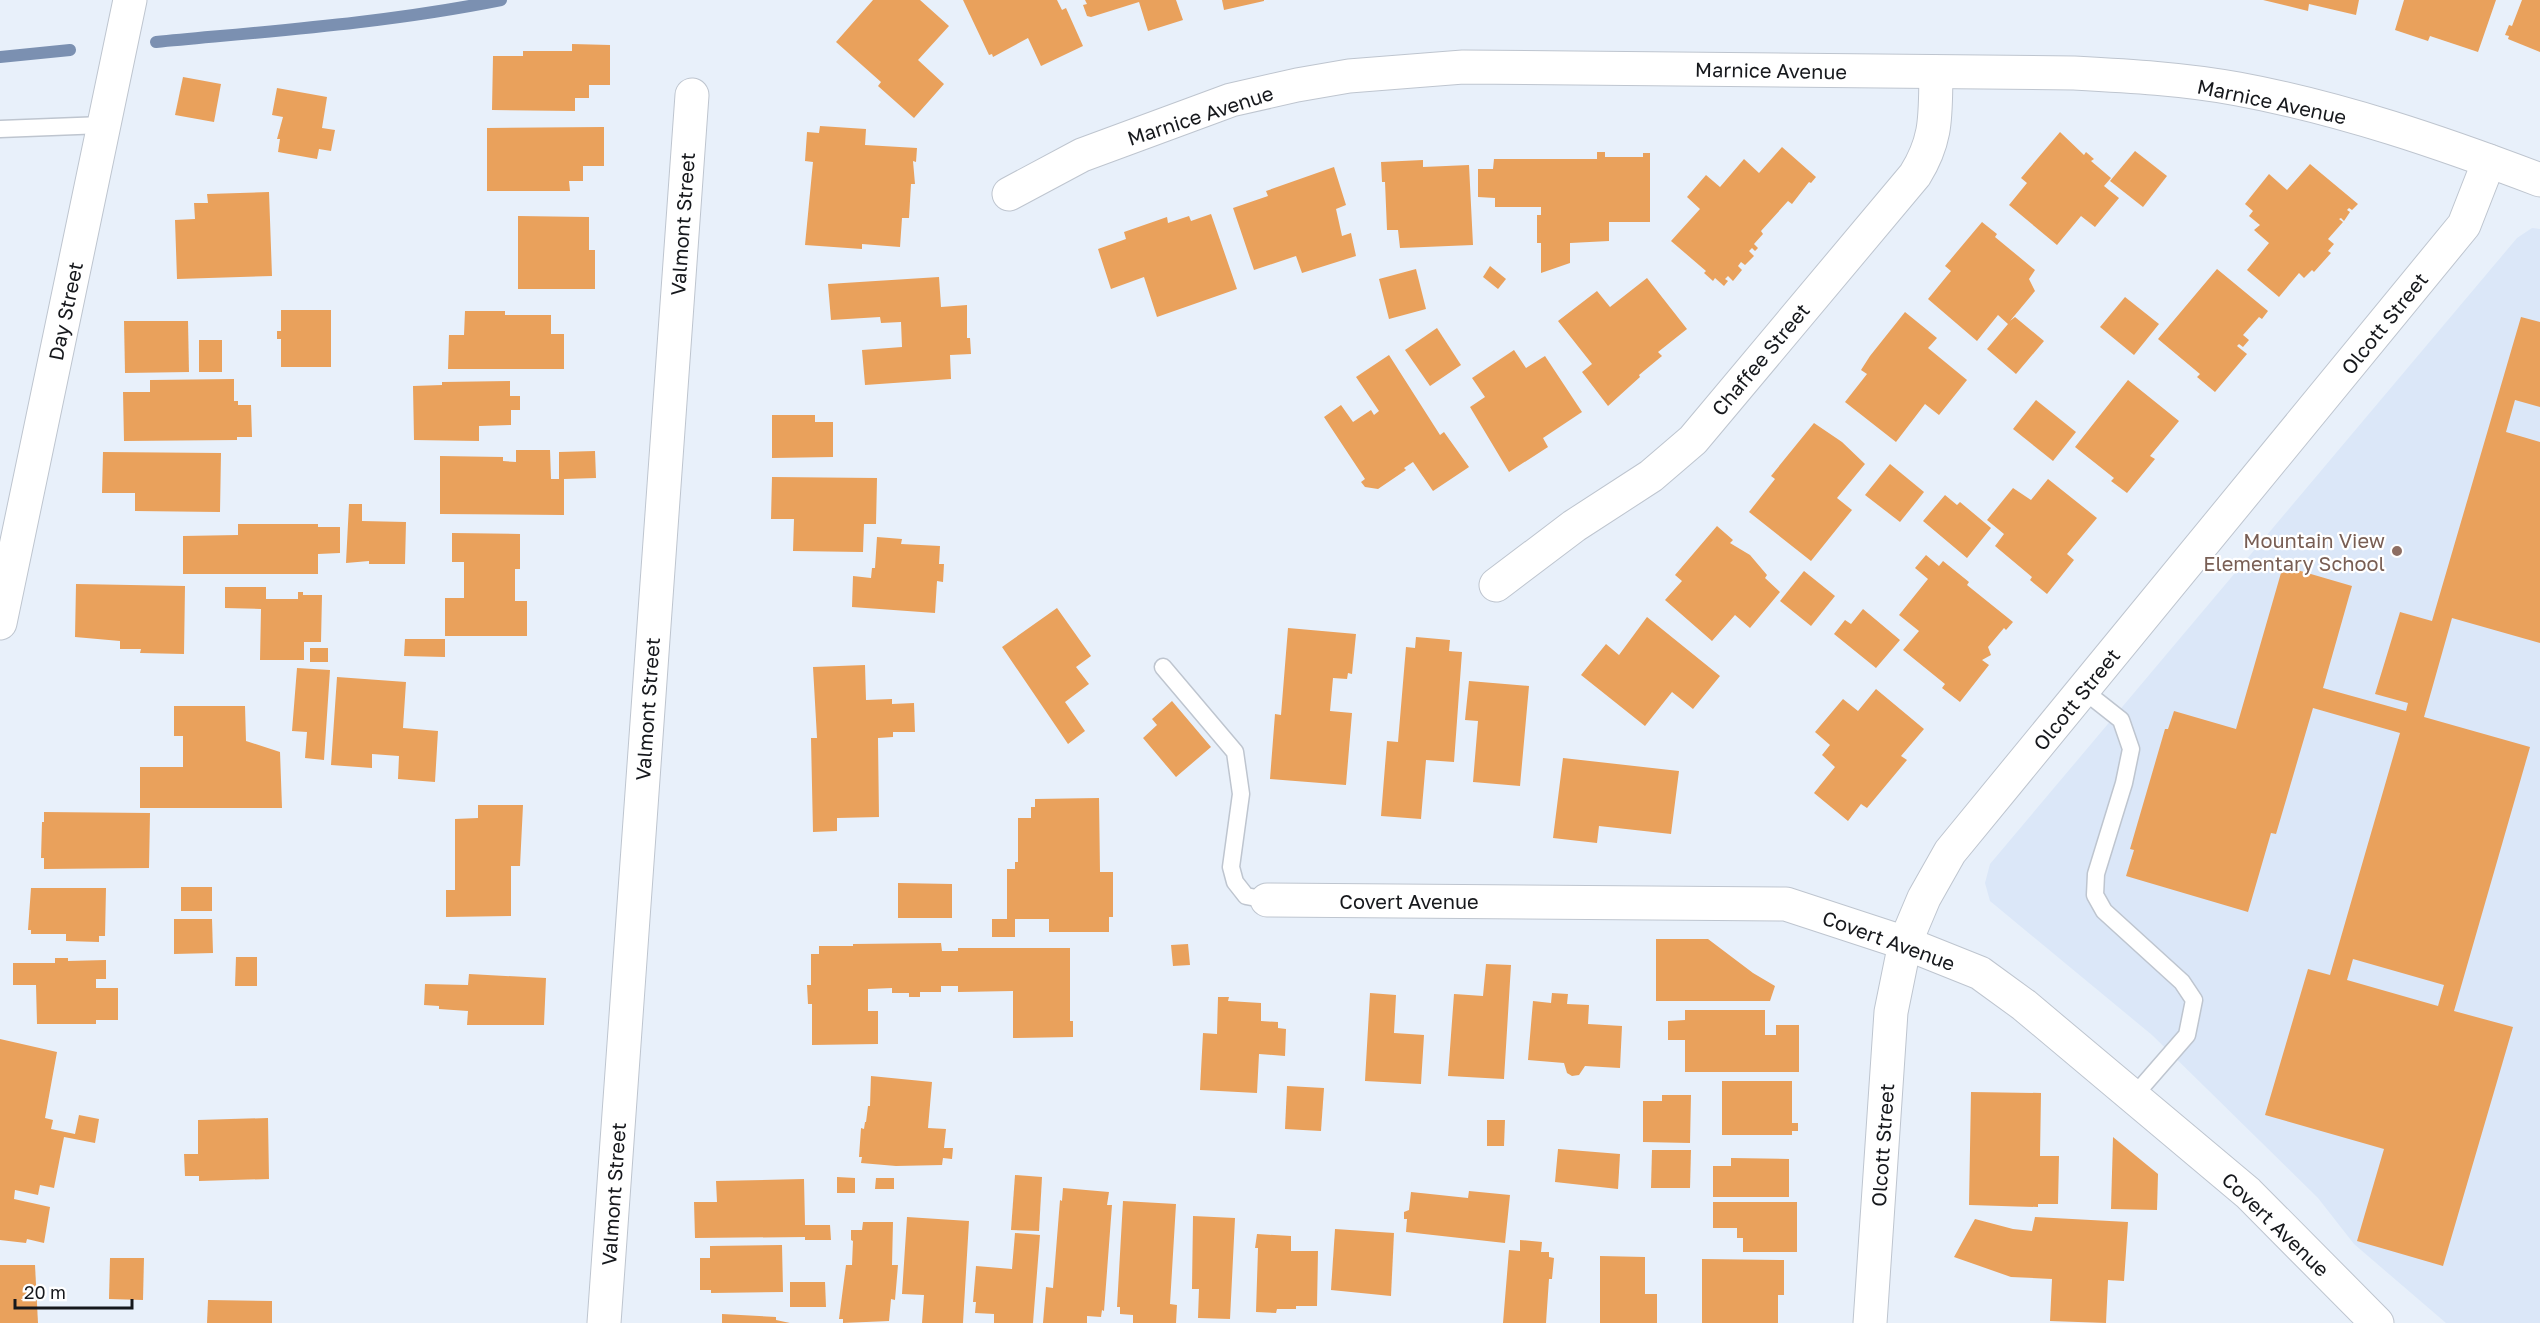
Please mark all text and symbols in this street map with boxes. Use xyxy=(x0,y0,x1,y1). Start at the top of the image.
street label: Marnice Avenue xyxy=(1695,57,1847,83)
street label: Marnice Avenue xyxy=(2195,73,2349,129)
street label: Marnice Avenue xyxy=(1124,80,1276,150)
street label: Valmont Street xyxy=(665,151,699,297)
street label: Day Street xyxy=(43,259,87,363)
street label: Olcott Street xyxy=(2336,267,2432,379)
street label: Chaffee Street xyxy=(1706,298,1814,420)
place label: Mountain View Elementary School xyxy=(2203,528,2385,575)
marker: Mountain View Elementary School xyxy=(2390,544,2404,558)
street label: Valmont Street xyxy=(630,636,664,782)
street label: Olcott Street xyxy=(2028,643,2124,755)
street label: Covert Avenue xyxy=(1339,889,1479,913)
street label: Covert Avenue xyxy=(1819,905,1959,975)
street label: Olcott Street xyxy=(1866,1082,1898,1208)
street label: Valmont Street xyxy=(596,1121,630,1267)
street label: Covert Avenue xyxy=(2218,1167,2334,1281)
scale bar xyxy=(15,1272,132,1310)
text: 20 m xyxy=(24,1281,66,1303)

